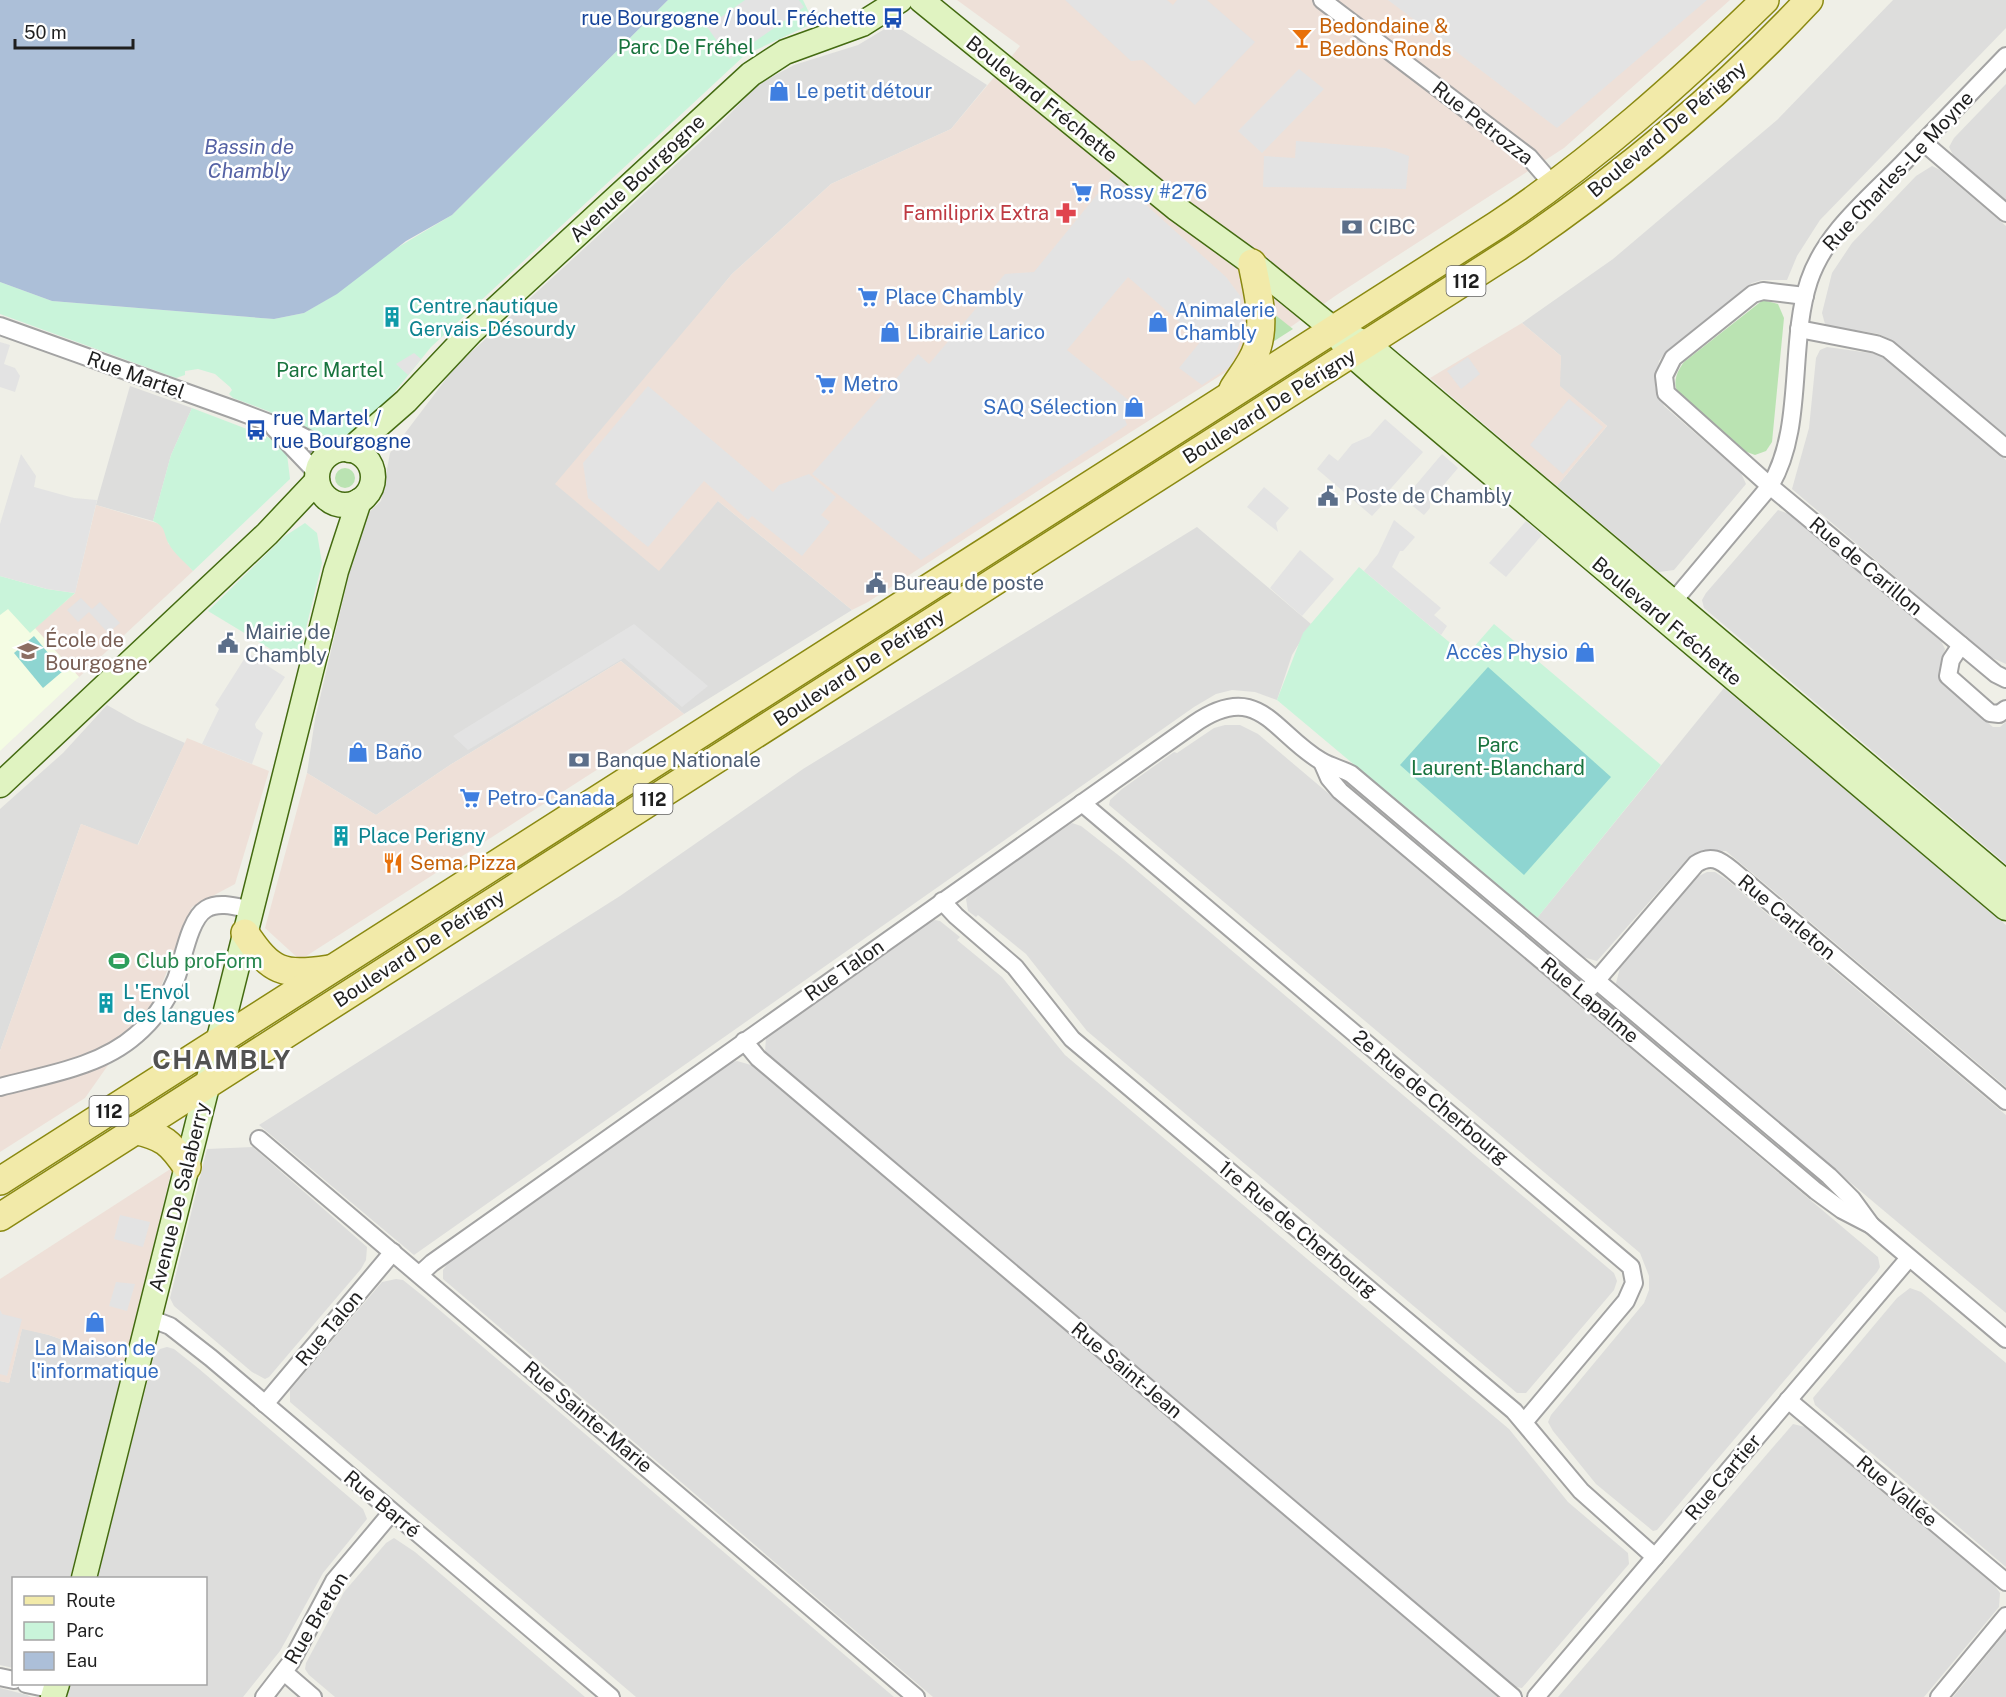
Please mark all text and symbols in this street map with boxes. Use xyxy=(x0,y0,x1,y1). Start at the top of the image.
place label: rue Bourgogne / boul. Fréchette xyxy=(581,6,876,30)
bus stop icon: rue Bourgogne / boul. Fréchette xyxy=(881,6,905,30)
scale bar xyxy=(15,12,134,50)
place label: Bedondaine & Bedons Ronds xyxy=(1319,14,1452,61)
text: 50 m xyxy=(24,22,67,43)
bar icon: Bedondaine & Bedons Ronds xyxy=(1290,26,1314,50)
street label: Boulevard Fréchette xyxy=(961,30,1123,168)
park label: Parc De Fréhel xyxy=(618,35,754,59)
street label: Boulevard De Périgny xyxy=(1583,56,1751,202)
street label: Rue Petrozza xyxy=(1428,76,1538,170)
shop icon: Le petit détour xyxy=(767,79,791,103)
place label: Le petit détour xyxy=(796,79,932,103)
street label: Rue Charles-Le Moyne xyxy=(1818,86,1978,256)
street label: Avenue Bourgogne xyxy=(564,109,710,247)
water label: Bassin de Chambly xyxy=(204,134,294,183)
supermarket icon: Rossy #276 xyxy=(1070,180,1094,204)
place label: Rossy #276 xyxy=(1099,180,1207,204)
place label: Familiprix Extra xyxy=(903,201,1049,225)
pharmacy icon: Familiprix Extra xyxy=(1054,201,1078,225)
bank icon: CIBC xyxy=(1340,215,1364,239)
place label: CIBC xyxy=(1369,215,1416,239)
road number: 112 xyxy=(1446,266,1486,296)
supermarket icon: Place Chambly xyxy=(856,285,880,309)
place label: Place Chambly xyxy=(885,285,1024,309)
place label: Centre nautique Gervais-Désourdy xyxy=(409,294,576,341)
place label: Animalerie Chambly xyxy=(1175,298,1275,345)
building icon: Centre nautique Gervais-Désourdy xyxy=(380,305,404,329)
shop icon: Animalerie Chambly xyxy=(1146,310,1170,334)
shop icon: Librairie Larico xyxy=(878,320,902,344)
place label: Librairie Larico xyxy=(907,320,1045,344)
street label: Boulevard De Périgny xyxy=(1178,343,1360,469)
street label: Rue Martel xyxy=(84,346,188,404)
park label: Parc Martel xyxy=(276,358,384,382)
supermarket icon: Metro xyxy=(814,372,838,396)
place label: Metro xyxy=(843,372,898,396)
place label: SAQ Sélection xyxy=(983,395,1117,419)
shop icon: SAQ Sélection xyxy=(1122,395,1146,419)
place label: rue Martel / rue Bourgogne xyxy=(273,406,411,453)
bus stop icon: rue Martel / rue Bourgogne xyxy=(244,418,268,442)
public building icon: Poste de Chambly xyxy=(1316,484,1340,508)
place label: Poste de Chambly xyxy=(1345,484,1512,508)
street label: Rue de Carillon xyxy=(1804,512,1928,620)
street label: Boulevard Fréchette xyxy=(1587,551,1747,691)
public building icon: Bureau de poste xyxy=(864,571,888,595)
place label: Bureau de poste xyxy=(893,571,1044,595)
street label: Boulevard De Périgny xyxy=(769,602,949,731)
place label: Mairie de Chambly xyxy=(245,620,331,667)
place label: École de Bourgogne xyxy=(45,627,148,675)
public building icon: Mairie de Chambly xyxy=(216,631,240,655)
school or university icon: École de Bourgogne xyxy=(16,639,40,663)
place label: Accès Physio xyxy=(1445,640,1568,664)
shop icon: Accès Physio xyxy=(1573,640,1597,664)
park label: Parc Laurent-Blanchard xyxy=(1411,733,1585,780)
shop icon: Baño xyxy=(346,740,370,764)
place label: Baño xyxy=(375,740,422,764)
bank icon: Banque Nationale xyxy=(567,748,591,772)
place label: Banque Nationale xyxy=(596,748,761,772)
road number: 112 xyxy=(634,784,672,814)
supermarket icon: Petro-Canada xyxy=(458,786,482,810)
place label: Petro-Canada xyxy=(487,786,615,810)
building icon: Place Perigny xyxy=(329,824,353,848)
place label: Place Perigny xyxy=(358,824,486,848)
restaurant icon: Sema Pizza xyxy=(381,851,405,875)
place label: Sema Pizza xyxy=(410,851,516,875)
street label: Rue Carleton xyxy=(1733,869,1841,965)
street label: Boulevard De Périgny xyxy=(329,883,509,1012)
street label: Rue Talon xyxy=(800,934,888,1006)
sports icon: Club proForm xyxy=(107,949,131,973)
place label: Club proForm xyxy=(136,949,263,973)
street label: Rue Lapalme xyxy=(1536,952,1644,1048)
place label: L'Envol des langues xyxy=(123,980,235,1027)
building icon: L'Envol des langues xyxy=(94,991,118,1015)
street label: 2e Rue de Cherbourg xyxy=(1348,1025,1514,1169)
district label: CHAMBLY xyxy=(152,1044,292,1075)
road number: 112 xyxy=(90,1096,128,1126)
street label: Avenue De Salaberry xyxy=(144,1099,214,1294)
street label: 1re Rue de Cherbourg xyxy=(1214,1156,1382,1302)
street label: Rue Talon xyxy=(291,1285,367,1371)
shop icon: La Maison de l'informatique xyxy=(83,1310,107,1334)
street label: Rue Saint-Jean xyxy=(1067,1317,1187,1423)
place label: La Maison de l'informatique xyxy=(31,1336,159,1383)
street label: Rue Sainte-Marie xyxy=(519,1356,657,1478)
street label: Rue Cartier xyxy=(1680,1429,1766,1525)
street label: Rue Vallée xyxy=(1852,1450,1942,1532)
street label: Rue Barré xyxy=(339,1465,425,1543)
street label: Rue Breton xyxy=(279,1568,353,1668)
legend xyxy=(12,1577,207,1685)
text: Route xyxy=(66,1590,115,1611)
text: Parc xyxy=(66,1620,104,1641)
text: Eau xyxy=(66,1650,97,1671)

